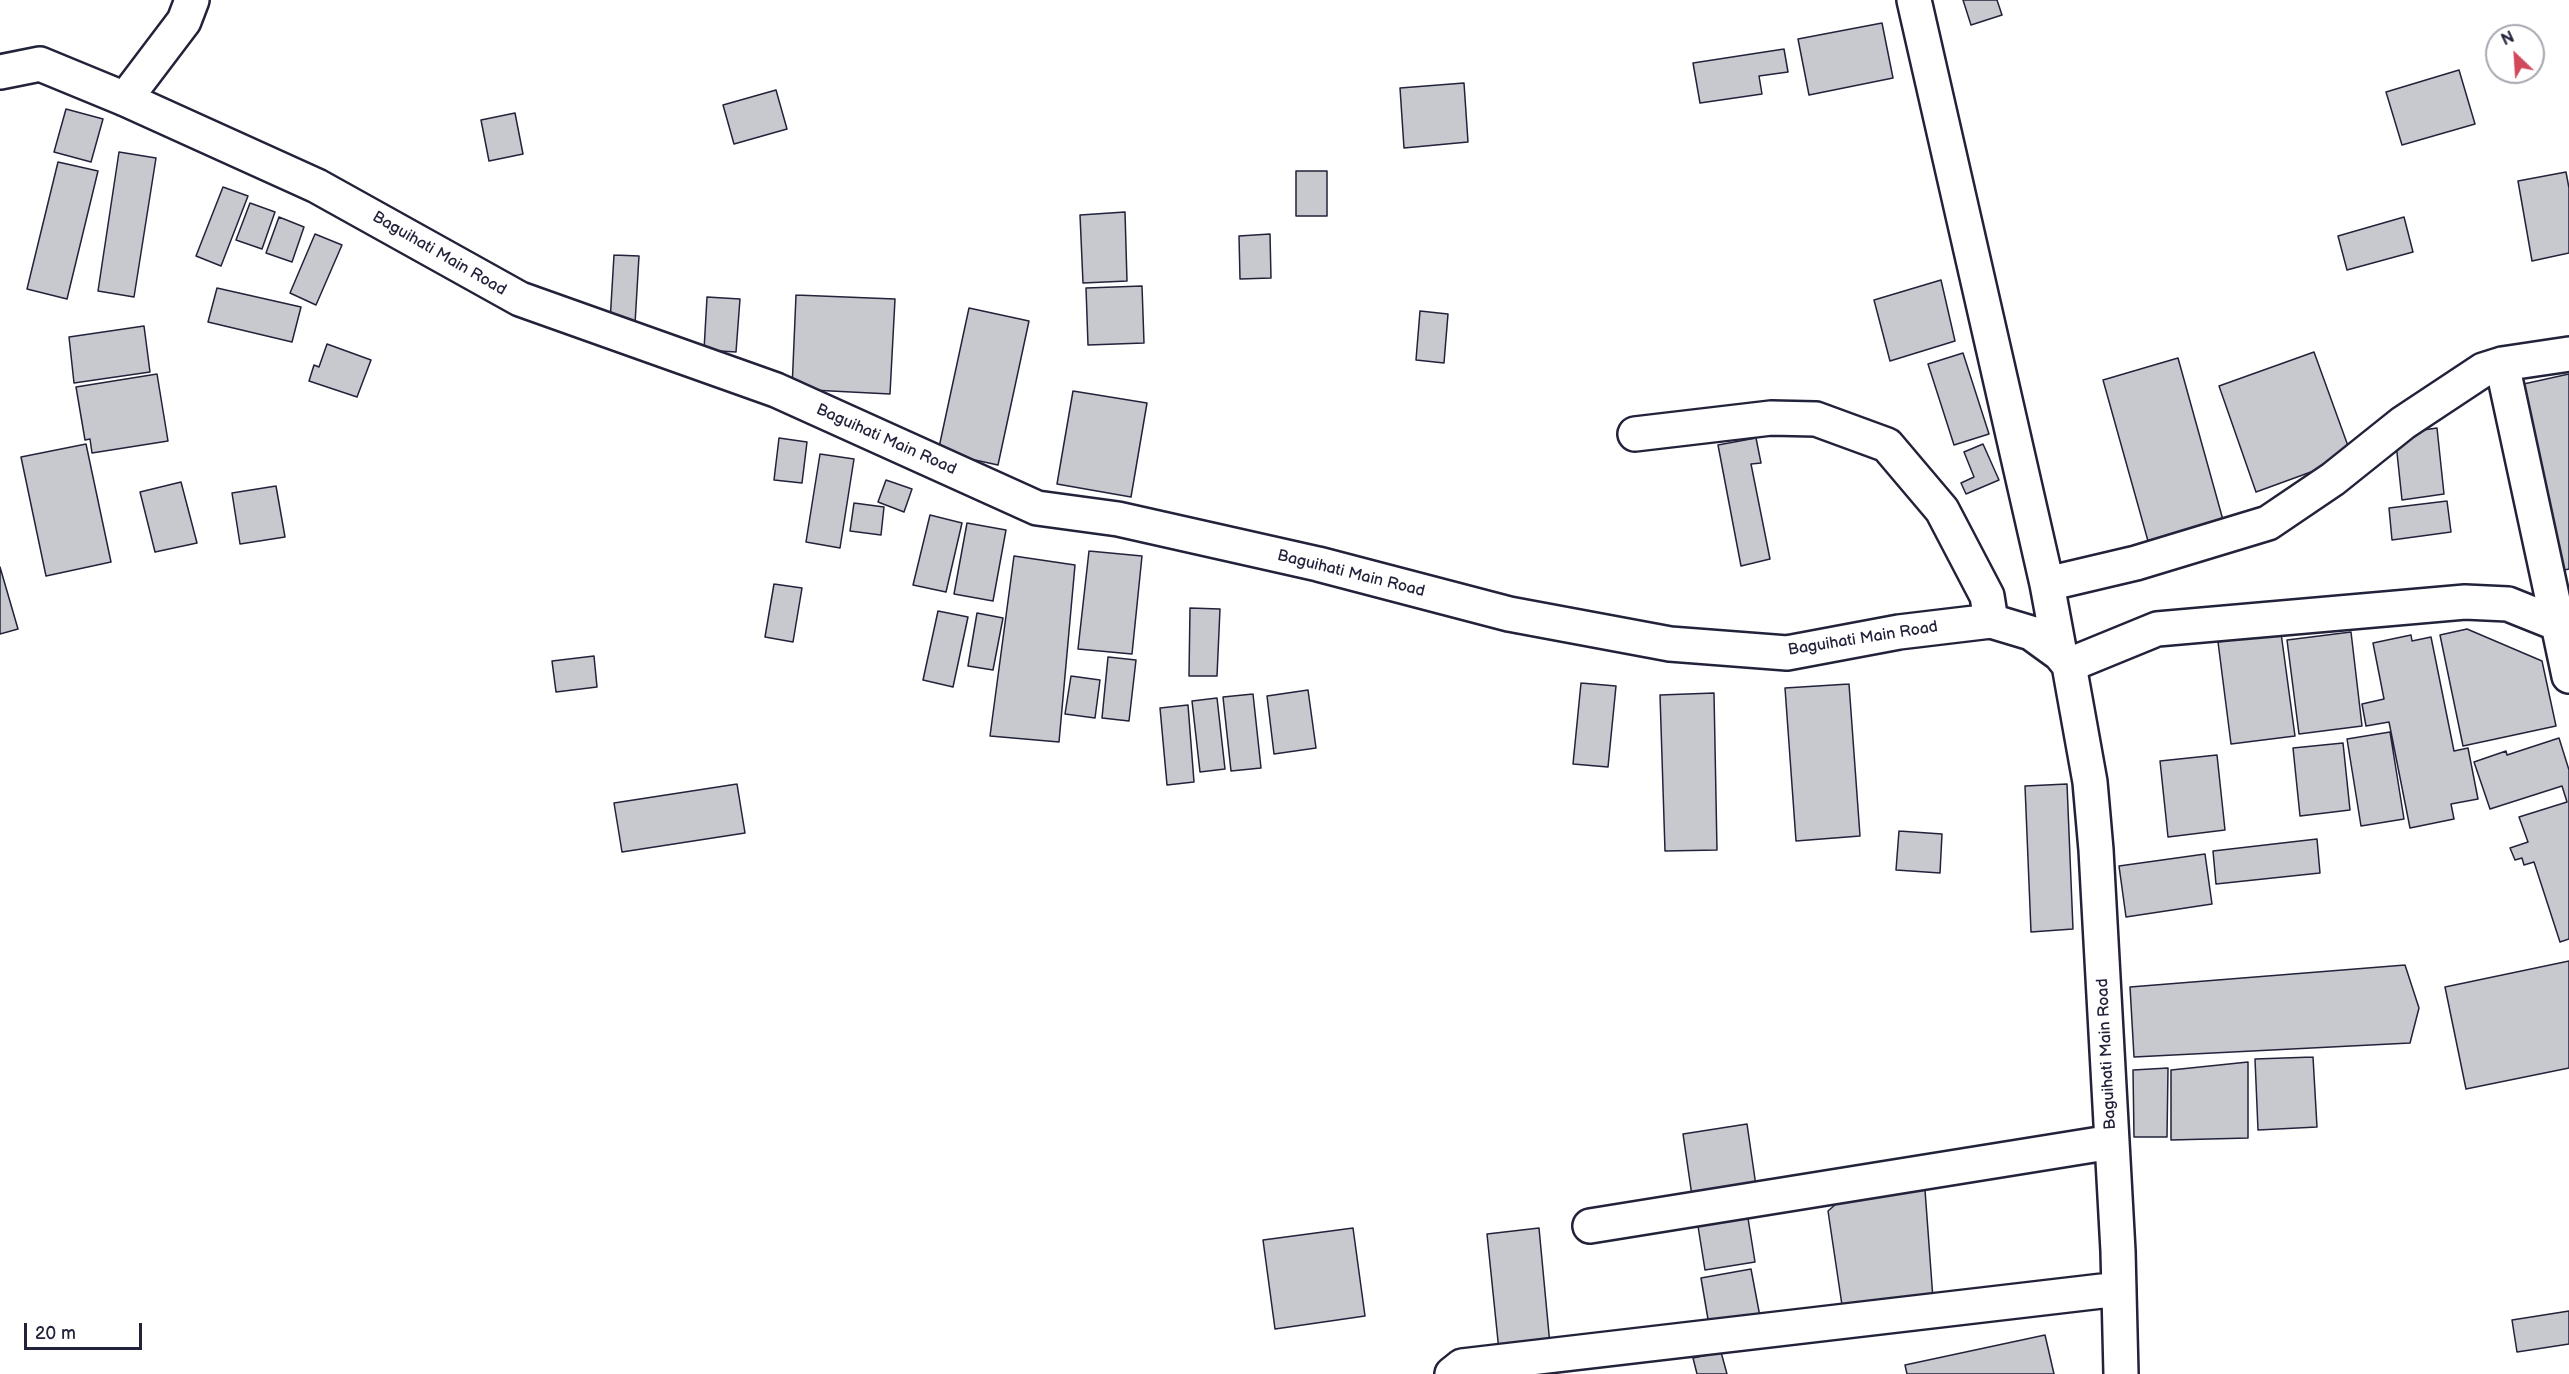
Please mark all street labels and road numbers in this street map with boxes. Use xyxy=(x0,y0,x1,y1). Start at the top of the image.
street label: Baguihati Main Road xyxy=(369,208,509,300)
street label: Baguihati Main Road xyxy=(813,400,959,480)
street label: Baguihati Main Road xyxy=(1275,546,1427,602)
street label: Baguihati Main Road xyxy=(1787,618,1939,660)
street label: Baguihati Main Road xyxy=(2093,978,2121,1130)

